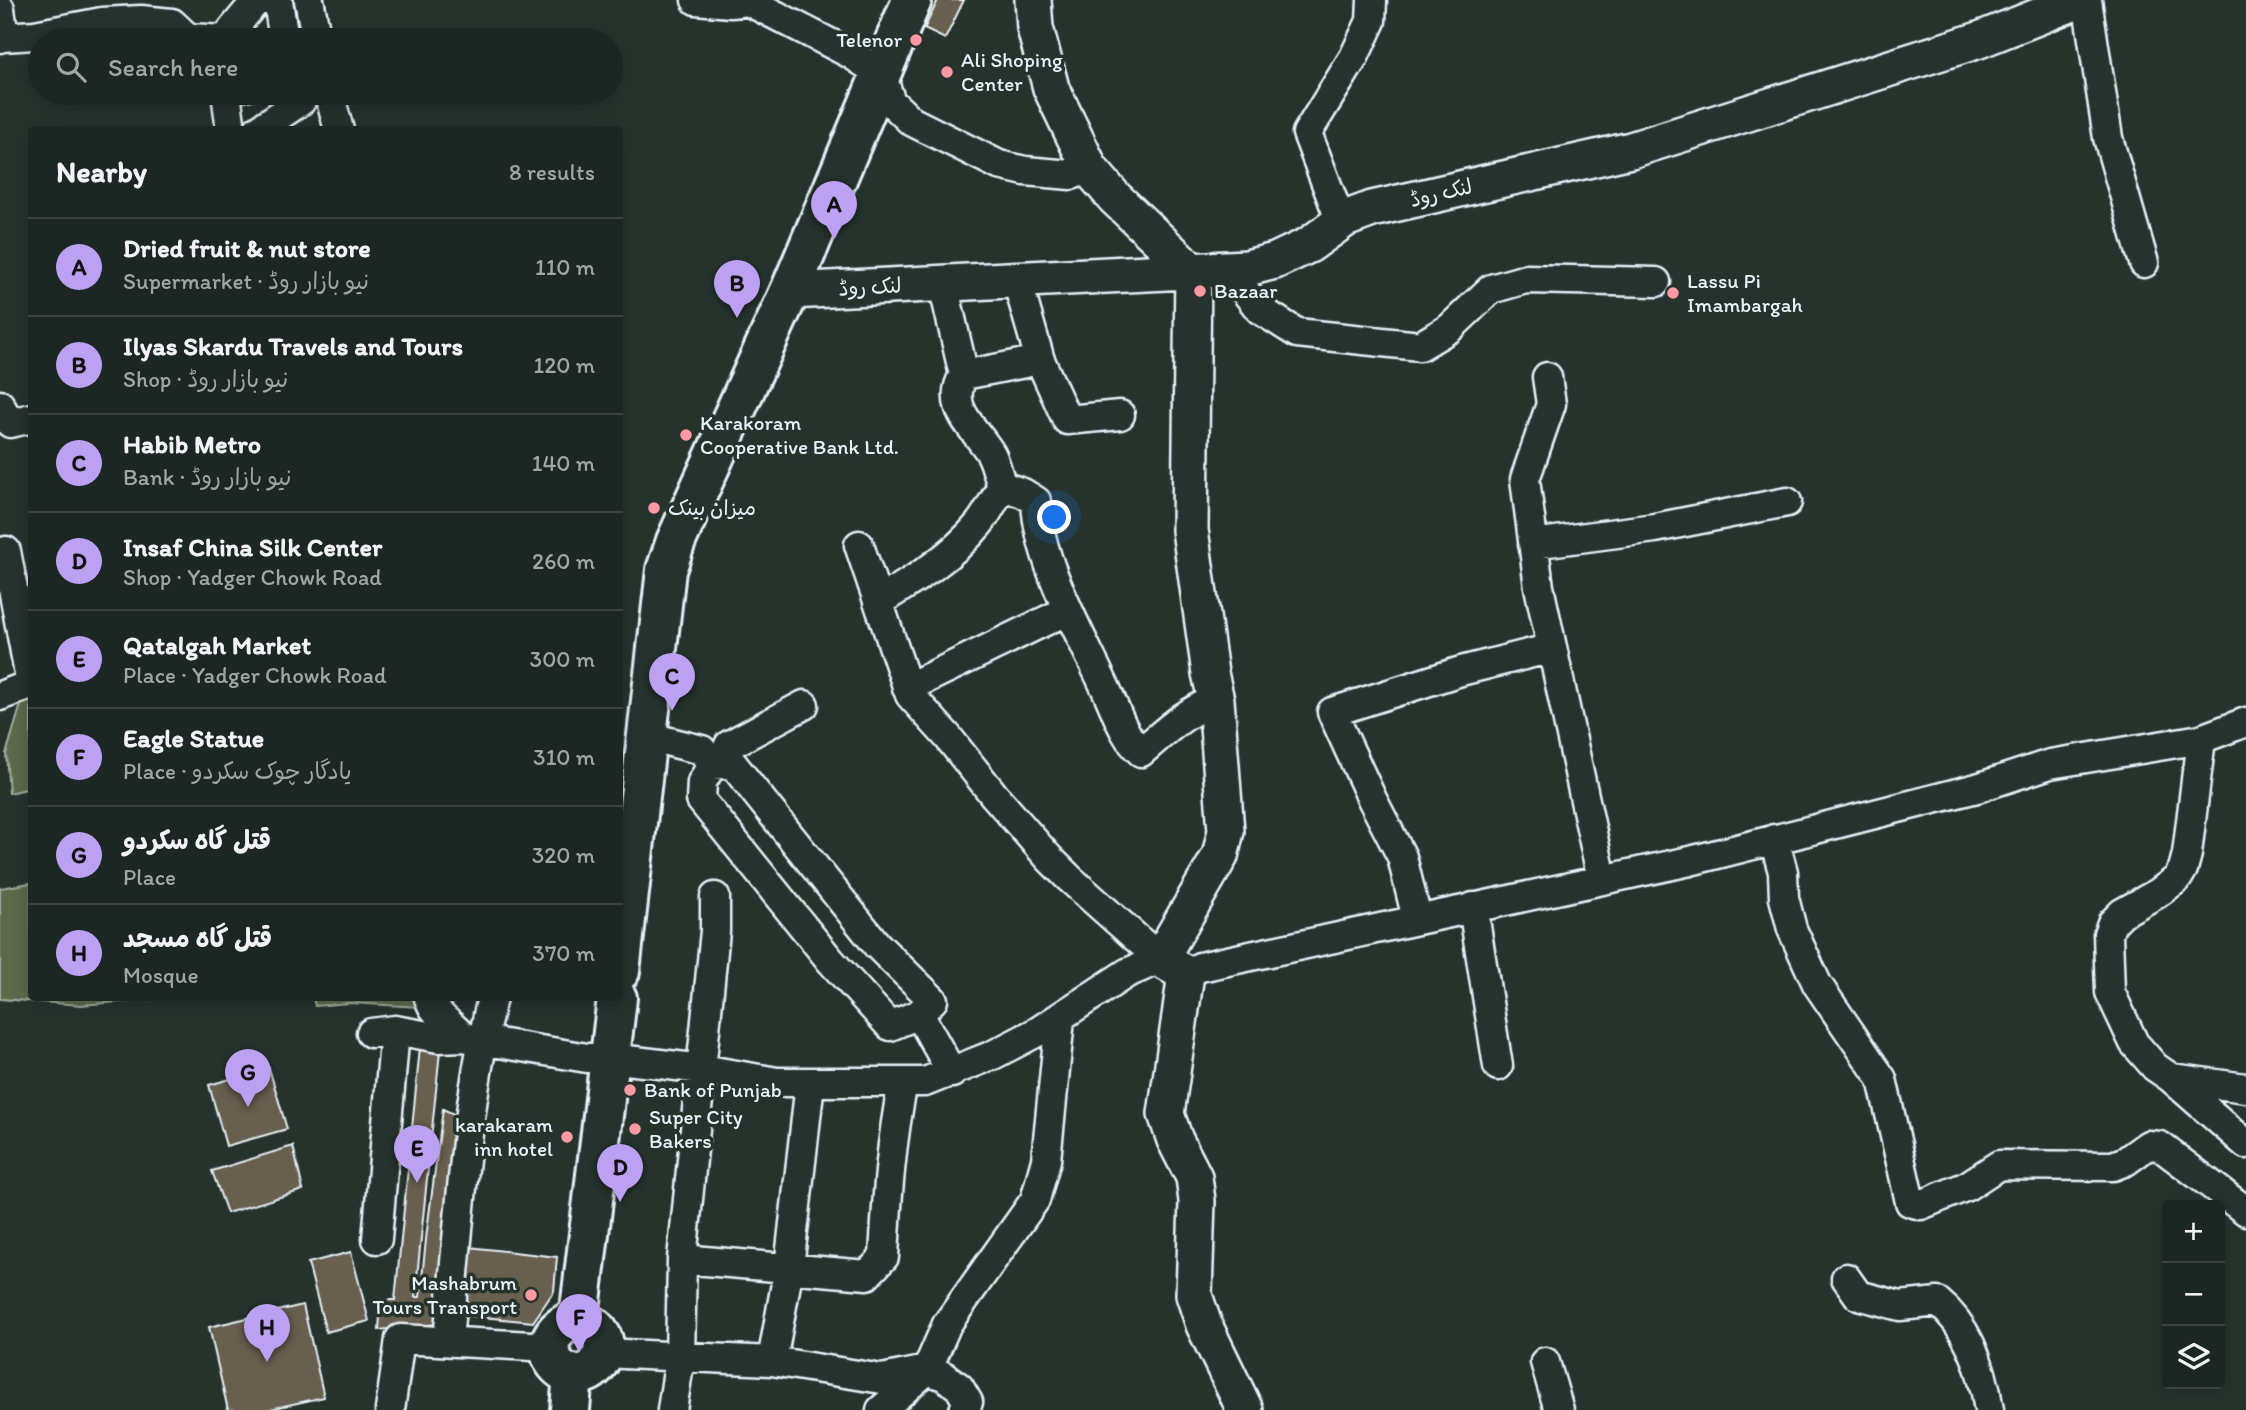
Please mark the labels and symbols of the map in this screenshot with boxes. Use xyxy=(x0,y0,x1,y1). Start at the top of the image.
place label: Telenor xyxy=(836,27,903,52)
marker: Telenor xyxy=(908,32,924,48)
place label: Ali Shoping Center xyxy=(961,47,1063,96)
marker: Ali Shoping Center xyxy=(939,64,955,80)
street label: لنک روڈ xyxy=(1407,173,1475,212)
pin: A xyxy=(811,181,857,239)
pin: B xyxy=(714,260,760,318)
place label: Lassu Pi Imambargah xyxy=(1687,268,1803,317)
street label: لنک روڈ xyxy=(838,272,902,301)
place label: Bazaar xyxy=(1214,278,1277,303)
marker: Bazaar xyxy=(1192,283,1208,299)
marker: Lassu Pi Imambargah xyxy=(1665,285,1681,301)
place label: Karakoram Cooperative Bank Ltd. xyxy=(700,410,899,459)
marker: Karakoram Cooperative Bank Ltd. xyxy=(678,427,694,443)
place label: میزان بینک xyxy=(668,495,756,521)
marker: میزان بینک xyxy=(646,500,662,516)
your location xyxy=(1037,500,1071,534)
pin: C xyxy=(649,653,695,711)
pin: G xyxy=(225,1049,271,1107)
place label: Bank of Punjab xyxy=(644,1077,782,1102)
marker: Bank of Punjab xyxy=(622,1082,638,1098)
place label: Super City Bakers xyxy=(649,1104,743,1153)
place label: karakaram inn hotel xyxy=(455,1112,553,1161)
marker: Super City Bakers xyxy=(627,1121,643,1137)
pin: E xyxy=(394,1125,440,1183)
marker: karakaram inn hotel xyxy=(559,1129,575,1145)
pin: D xyxy=(597,1144,643,1202)
place label: Mashabrum Tours Transport xyxy=(372,1270,517,1319)
marker: Mashabrum Tours Transport xyxy=(523,1287,539,1303)
pin: F xyxy=(556,1294,602,1352)
pin: H xyxy=(244,1304,290,1362)

